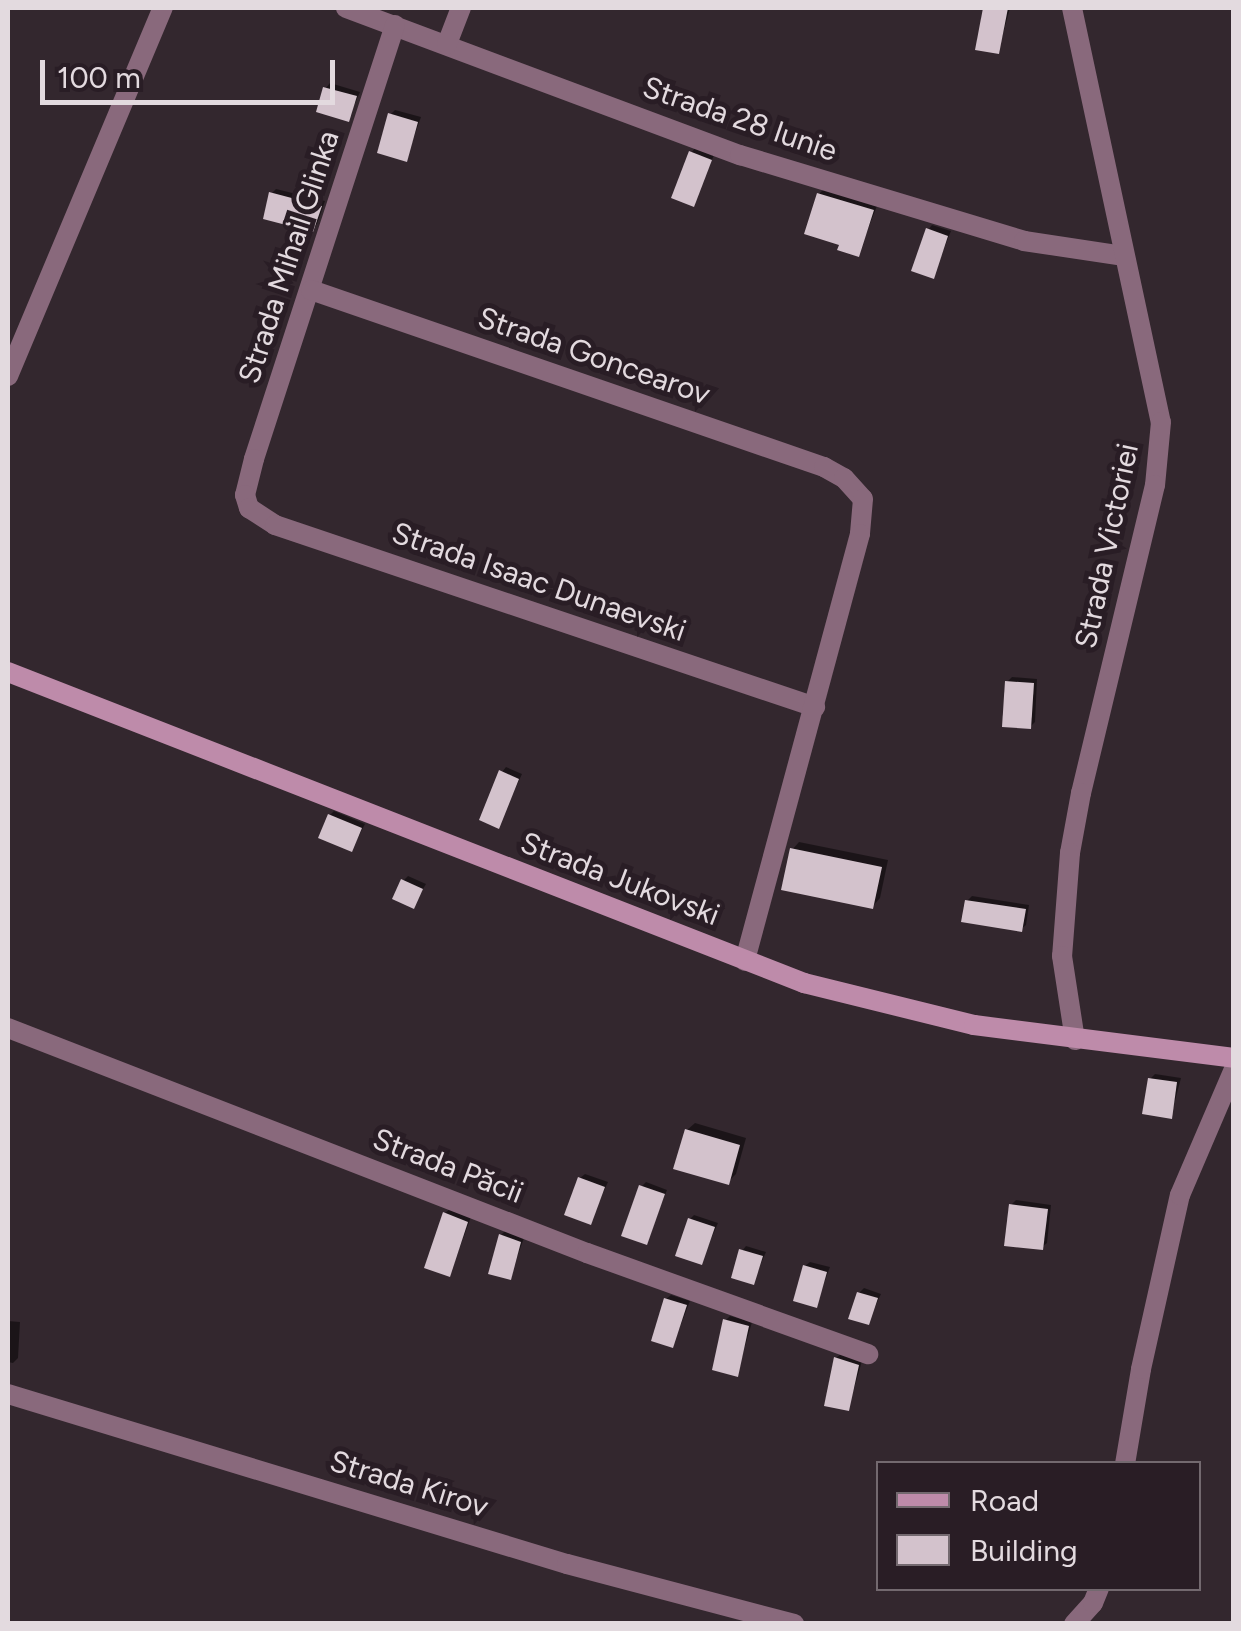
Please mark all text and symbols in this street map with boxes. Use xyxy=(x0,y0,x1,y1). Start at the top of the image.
scale bar xyxy=(45,40,340,102)
text: 100 m xyxy=(57,59,141,96)
street label: Strada 28 Iunie xyxy=(638,69,842,169)
street label: Strada Mihail Glinka xyxy=(231,126,347,388)
street label: Strada Goncearov xyxy=(473,299,715,413)
street label: Strada Victoriei xyxy=(1068,440,1146,652)
street label: Strada Isaac Dunaevski xyxy=(387,515,691,649)
street label: Strada Jukovski xyxy=(516,825,724,933)
street label: Strada Păcii xyxy=(368,1121,528,1211)
street label: Strada Kirov xyxy=(326,1443,492,1525)
legend xyxy=(876,1461,1201,1591)
text: Road xyxy=(970,1482,1039,1519)
text: Building xyxy=(970,1532,1078,1569)

